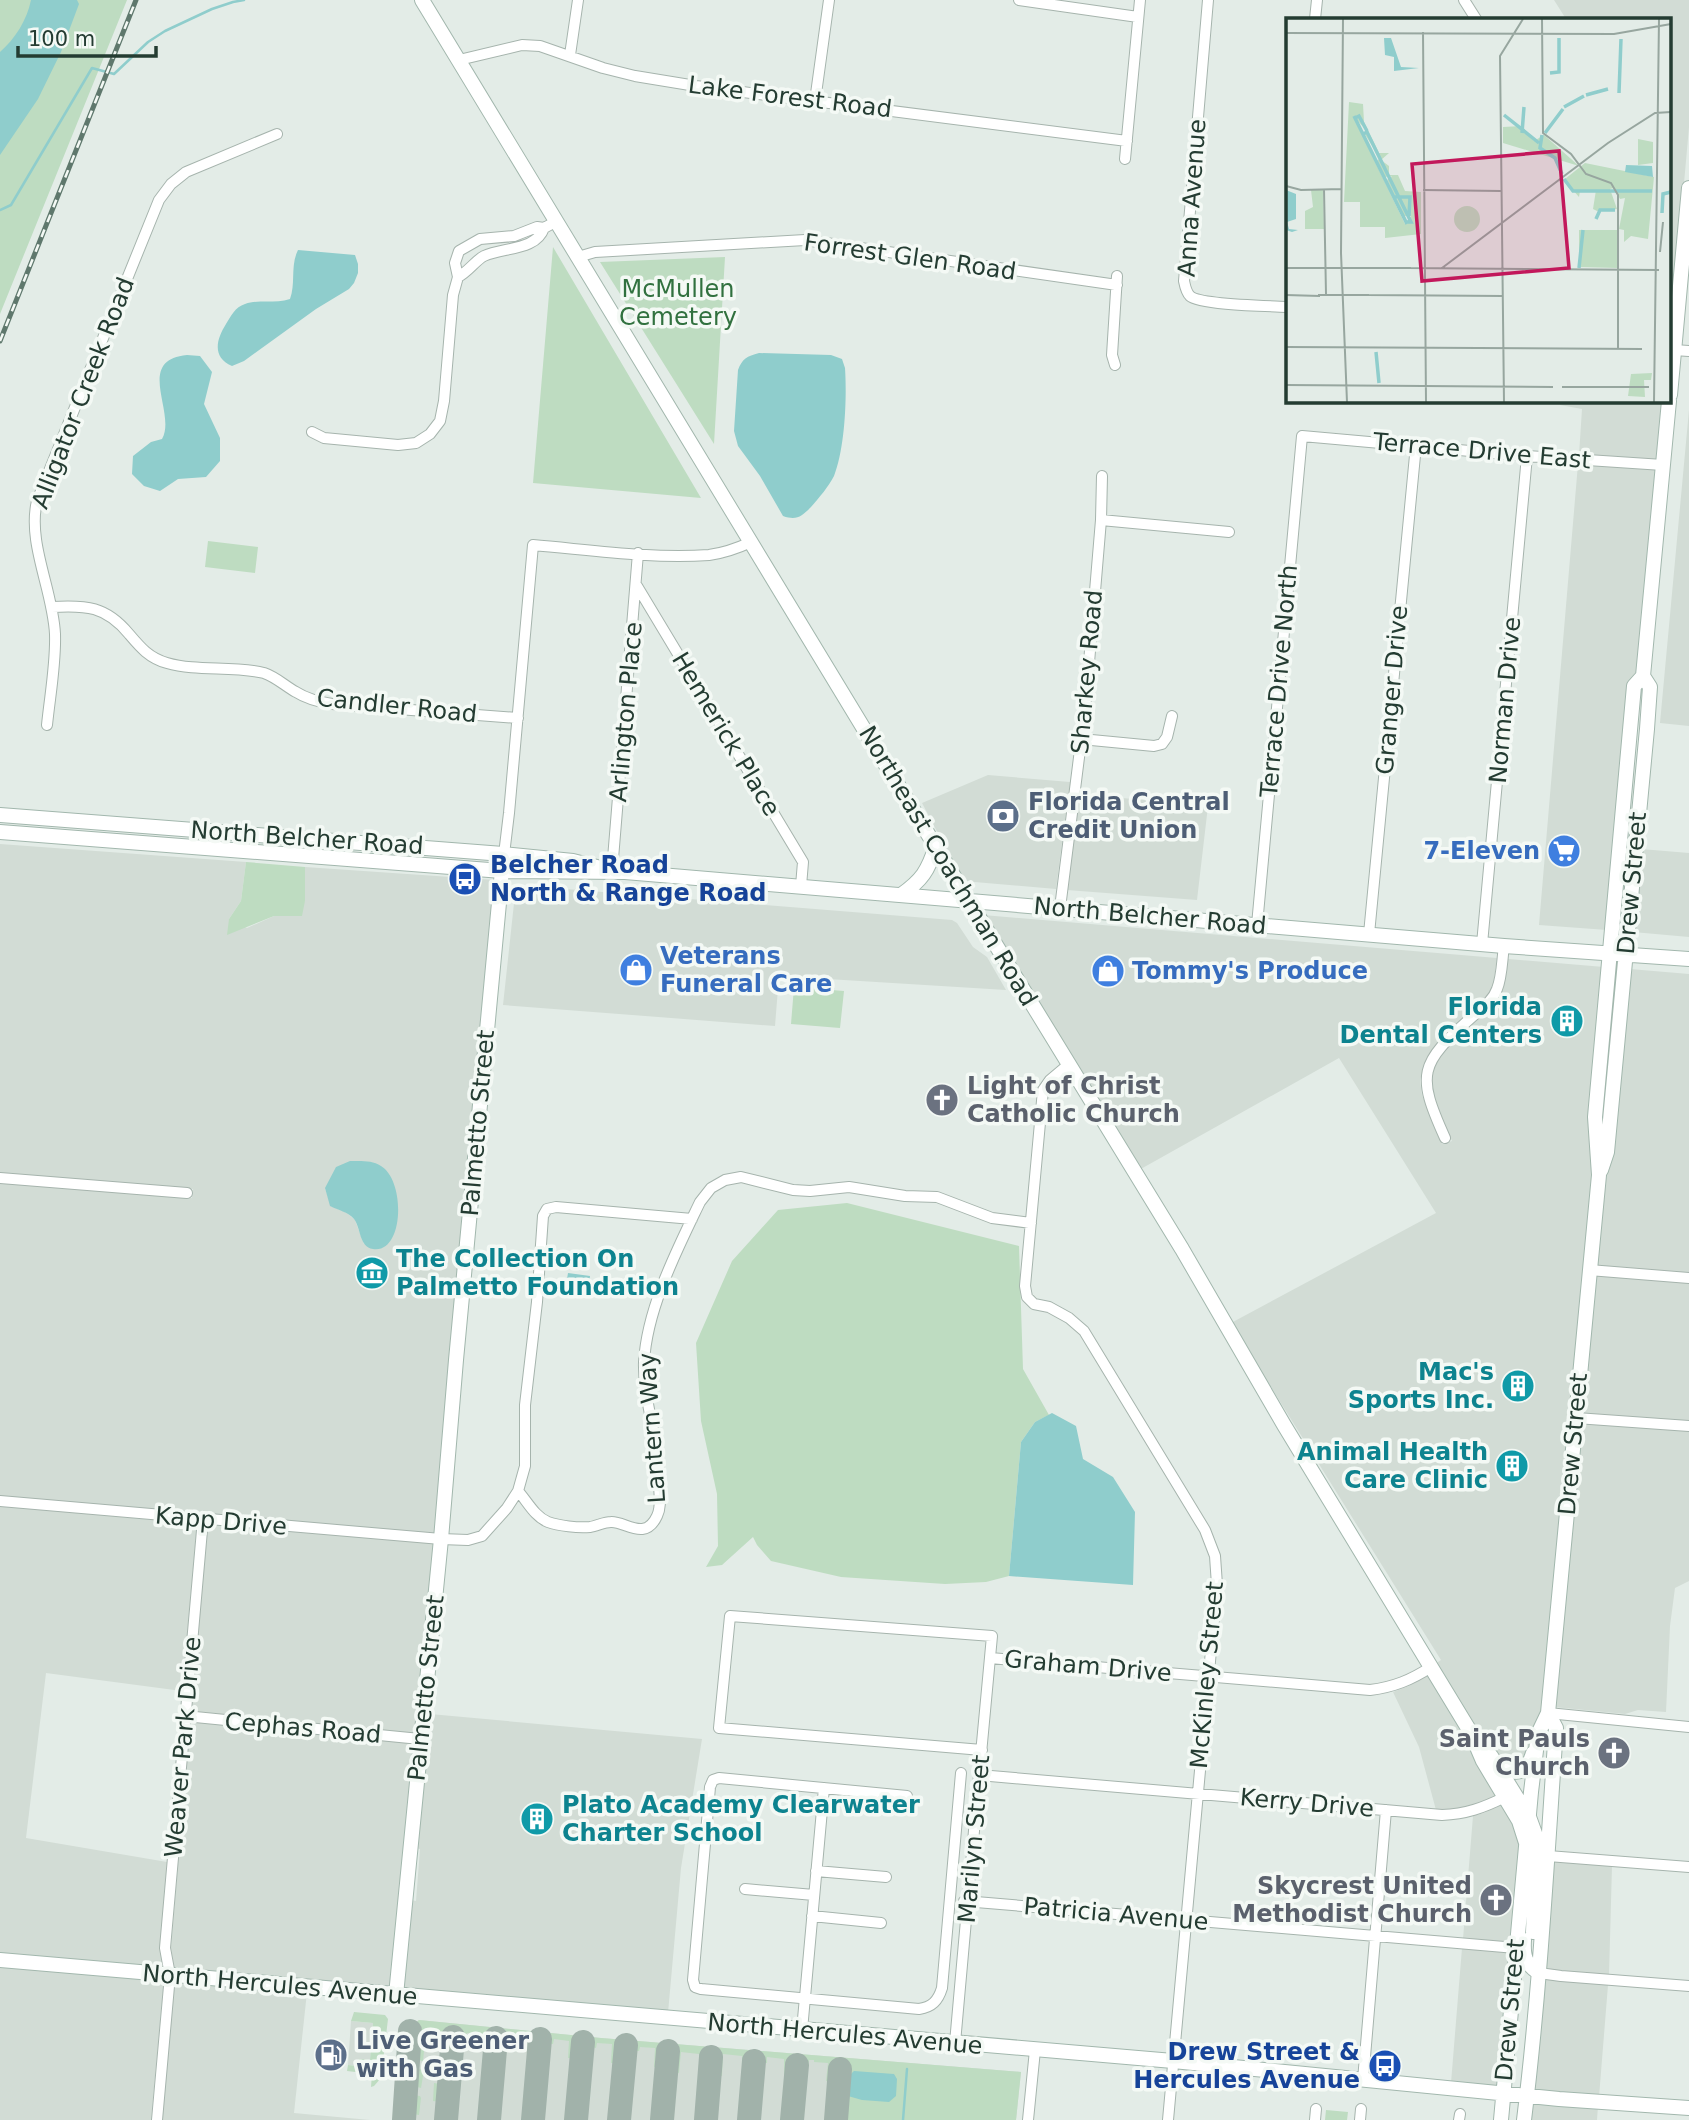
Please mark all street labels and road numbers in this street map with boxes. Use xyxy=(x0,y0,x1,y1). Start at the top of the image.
street label: Lake Forest Road xyxy=(687,71,893,123)
street label: Anna Avenue xyxy=(1173,118,1211,278)
street label: Forrest Glen Road xyxy=(802,228,1018,286)
street label: Alligator Creek Road xyxy=(26,273,140,513)
street label: Terrace Drive East xyxy=(1371,427,1592,474)
street label: Terrace Drive North xyxy=(1255,563,1303,800)
street label: Sharkey Road xyxy=(1066,589,1108,755)
street label: Granger Drive xyxy=(1371,604,1413,776)
street label: Norman Drive xyxy=(1484,616,1526,784)
street label: Arlington Place xyxy=(604,621,648,803)
street label: Hemerick Place xyxy=(666,647,786,821)
street label: Candler Road xyxy=(315,684,479,728)
street label: Northeast Coachman Road xyxy=(853,721,1043,1011)
street label: Drew Street xyxy=(1612,811,1652,955)
street label: North Belcher Road xyxy=(190,816,424,860)
street label: North Belcher Road xyxy=(1032,892,1268,940)
street label: Palmetto Street xyxy=(456,1029,500,1217)
street label: Lantern Way xyxy=(633,1352,671,1504)
street label: Drew Street xyxy=(1553,1372,1593,1516)
street label: Kapp Drive xyxy=(154,1501,288,1541)
street label: McKinley Street xyxy=(1185,1580,1229,1770)
street label: Palmetto Street xyxy=(402,1594,450,1782)
street label: Weaver Park Drive xyxy=(159,1635,207,1859)
street label: Graham Drive xyxy=(1003,1645,1173,1687)
street label: Cephas Road xyxy=(224,1707,382,1749)
street label: Marilyn Street xyxy=(953,1754,995,1924)
street label: Kerry Drive xyxy=(1239,1783,1375,1823)
street label: Patricia Avenue xyxy=(1022,1892,1210,1936)
street label: Drew Street xyxy=(1490,1938,1530,2082)
street label: North Hercules Avenue xyxy=(141,1959,419,2011)
street label: North Hercules Avenue xyxy=(706,2008,984,2060)

